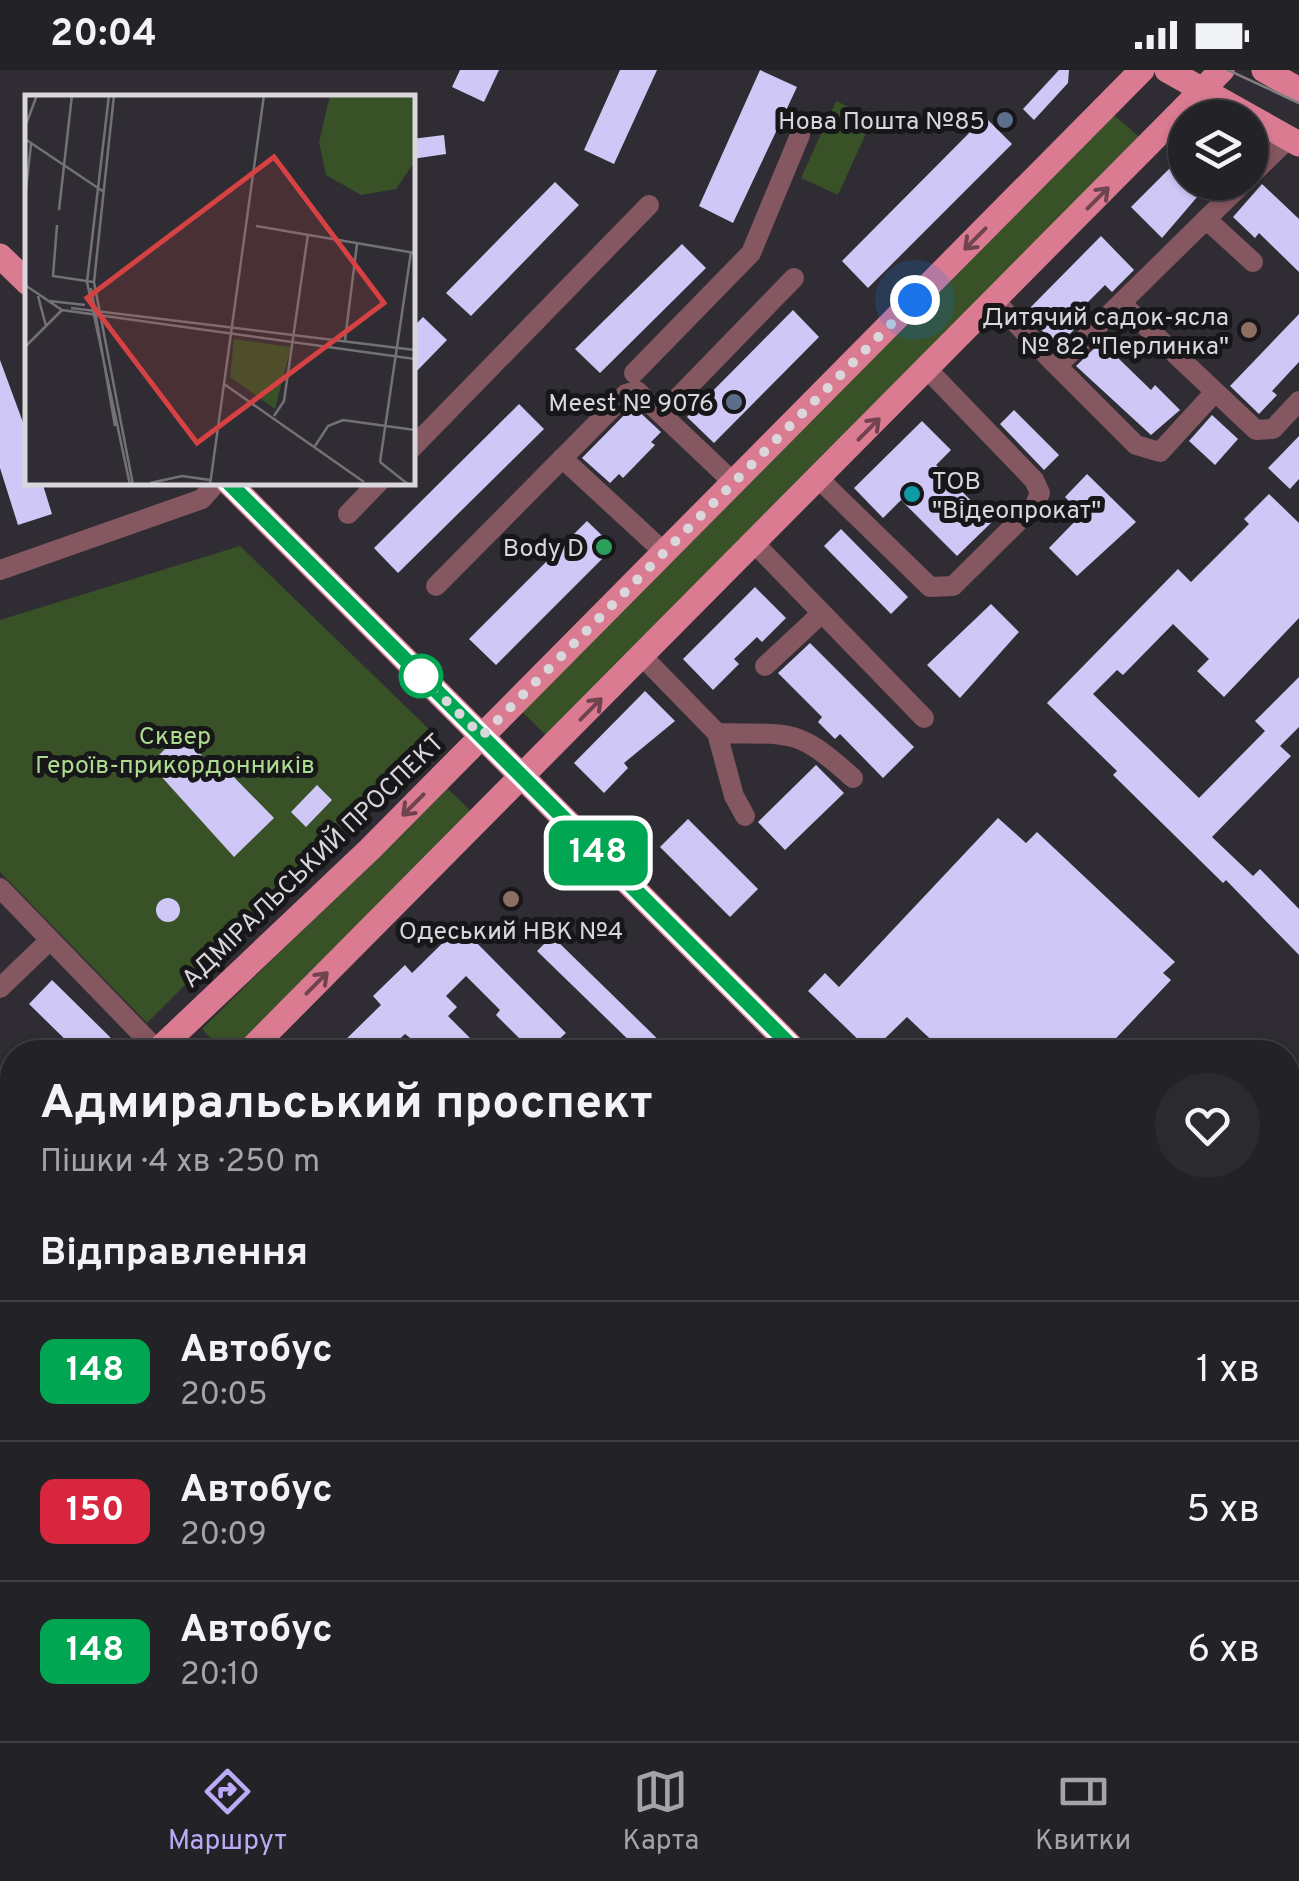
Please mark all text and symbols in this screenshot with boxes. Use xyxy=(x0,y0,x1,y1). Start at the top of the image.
text: 20:04 xyxy=(50,11,157,60)
inset map xyxy=(25,95,415,485)
map controls xyxy=(1168,100,1268,200)
button: layers xyxy=(1168,100,1268,200)
place label: Нова Пошта №85 xyxy=(778,107,985,139)
marker: Нова Пошта №85 xyxy=(994,109,1016,131)
one-way arrow xyxy=(1086,186,1110,210)
one-way arrow xyxy=(963,226,987,250)
your location xyxy=(890,275,940,325)
place label: Дитячий садок-ясла № 82 "Перлинка" xyxy=(982,303,1229,364)
marker: Дитячий садок-ясла № 82 "Перлинка" xyxy=(1238,319,1260,341)
place label: Meest № 9076 xyxy=(548,389,714,421)
marker: Meest № 9076 xyxy=(723,391,745,413)
one-way arrow xyxy=(857,417,881,441)
place label: ТОВ "Відеопрокат" xyxy=(932,467,1101,528)
marker: ТОВ "Відеопрокат" xyxy=(901,483,923,505)
place label: Body D xyxy=(503,534,584,566)
marker: Body D xyxy=(593,536,615,558)
unlabelled marker xyxy=(400,655,442,697)
one-way arrow xyxy=(579,697,603,721)
park label: Сквер Героїв-прикордонників xyxy=(35,722,315,783)
street label: АДМІРАЛЬСЬКИЙ ПРОСПЕКТ xyxy=(175,727,452,996)
one-way arrow xyxy=(402,793,426,817)
line badge: 148 xyxy=(540,820,656,886)
text: 148 xyxy=(569,831,627,875)
marker: Одеський НВК №4 xyxy=(500,888,522,910)
place label: Одеський НВК №4 xyxy=(399,917,623,949)
one-way arrow xyxy=(305,972,329,996)
button: heart xyxy=(1155,1073,1260,1178)
text: Адмиральський проспект xyxy=(40,1075,653,1135)
text: Пішки · 4 хв · 250 m xyxy=(40,1143,320,1183)
text: Відправлення xyxy=(40,1230,308,1279)
text: Автобус xyxy=(180,1327,333,1376)
text: 1 хв xyxy=(1196,1347,1260,1396)
text: 148 xyxy=(66,1349,124,1393)
text: 20:05 xyxy=(180,1376,268,1416)
text: Автобус xyxy=(180,1467,333,1516)
text: 5 хв xyxy=(1186,1487,1260,1536)
text: 150 xyxy=(66,1489,124,1533)
text: 20:09 xyxy=(180,1516,267,1556)
text: Автобус xyxy=(180,1607,333,1656)
text: 6 хв xyxy=(1187,1627,1260,1676)
text: 148 xyxy=(66,1629,124,1673)
text: 20:10 xyxy=(180,1656,260,1696)
tab: Маршрут xyxy=(168,1764,287,1860)
tab: Карта xyxy=(623,1764,699,1860)
tab: Квитки xyxy=(1035,1764,1131,1860)

